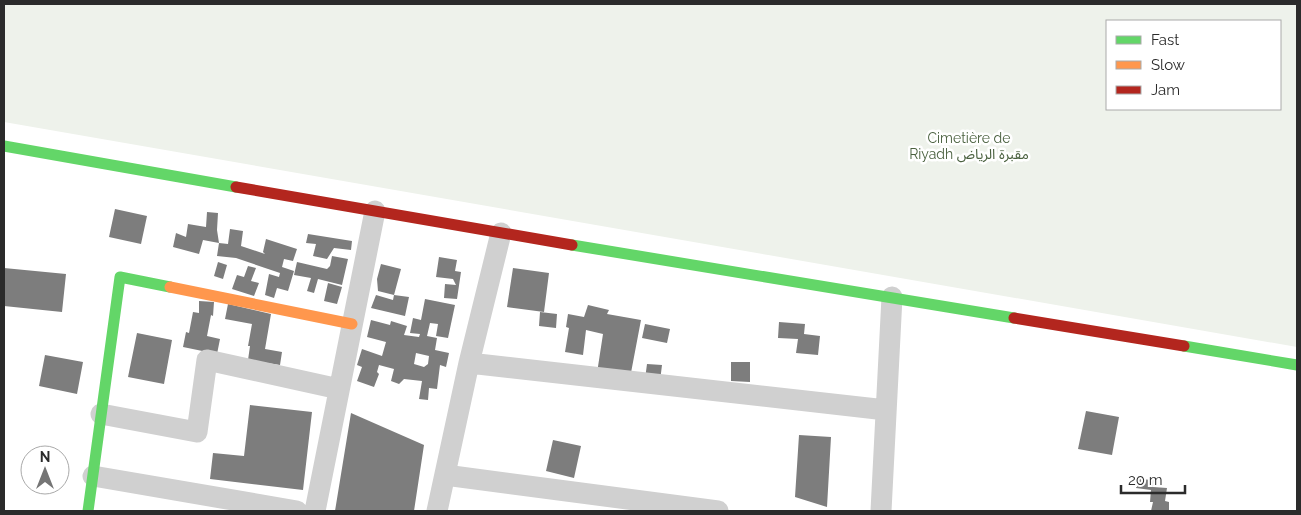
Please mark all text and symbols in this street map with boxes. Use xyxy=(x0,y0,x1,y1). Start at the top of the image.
legend xyxy=(1106,20,1281,110)
text: Fast xyxy=(1151,31,1179,49)
text: Slow xyxy=(1151,56,1185,74)
text: Jam xyxy=(1151,81,1180,99)
park label: Cimetière de Riyadh مقبرة الرياض xyxy=(909,130,1029,163)
north arrow xyxy=(20,445,70,495)
text: N xyxy=(40,449,50,465)
scale bar xyxy=(1121,462,1185,494)
text: 20 m xyxy=(1128,471,1163,489)

